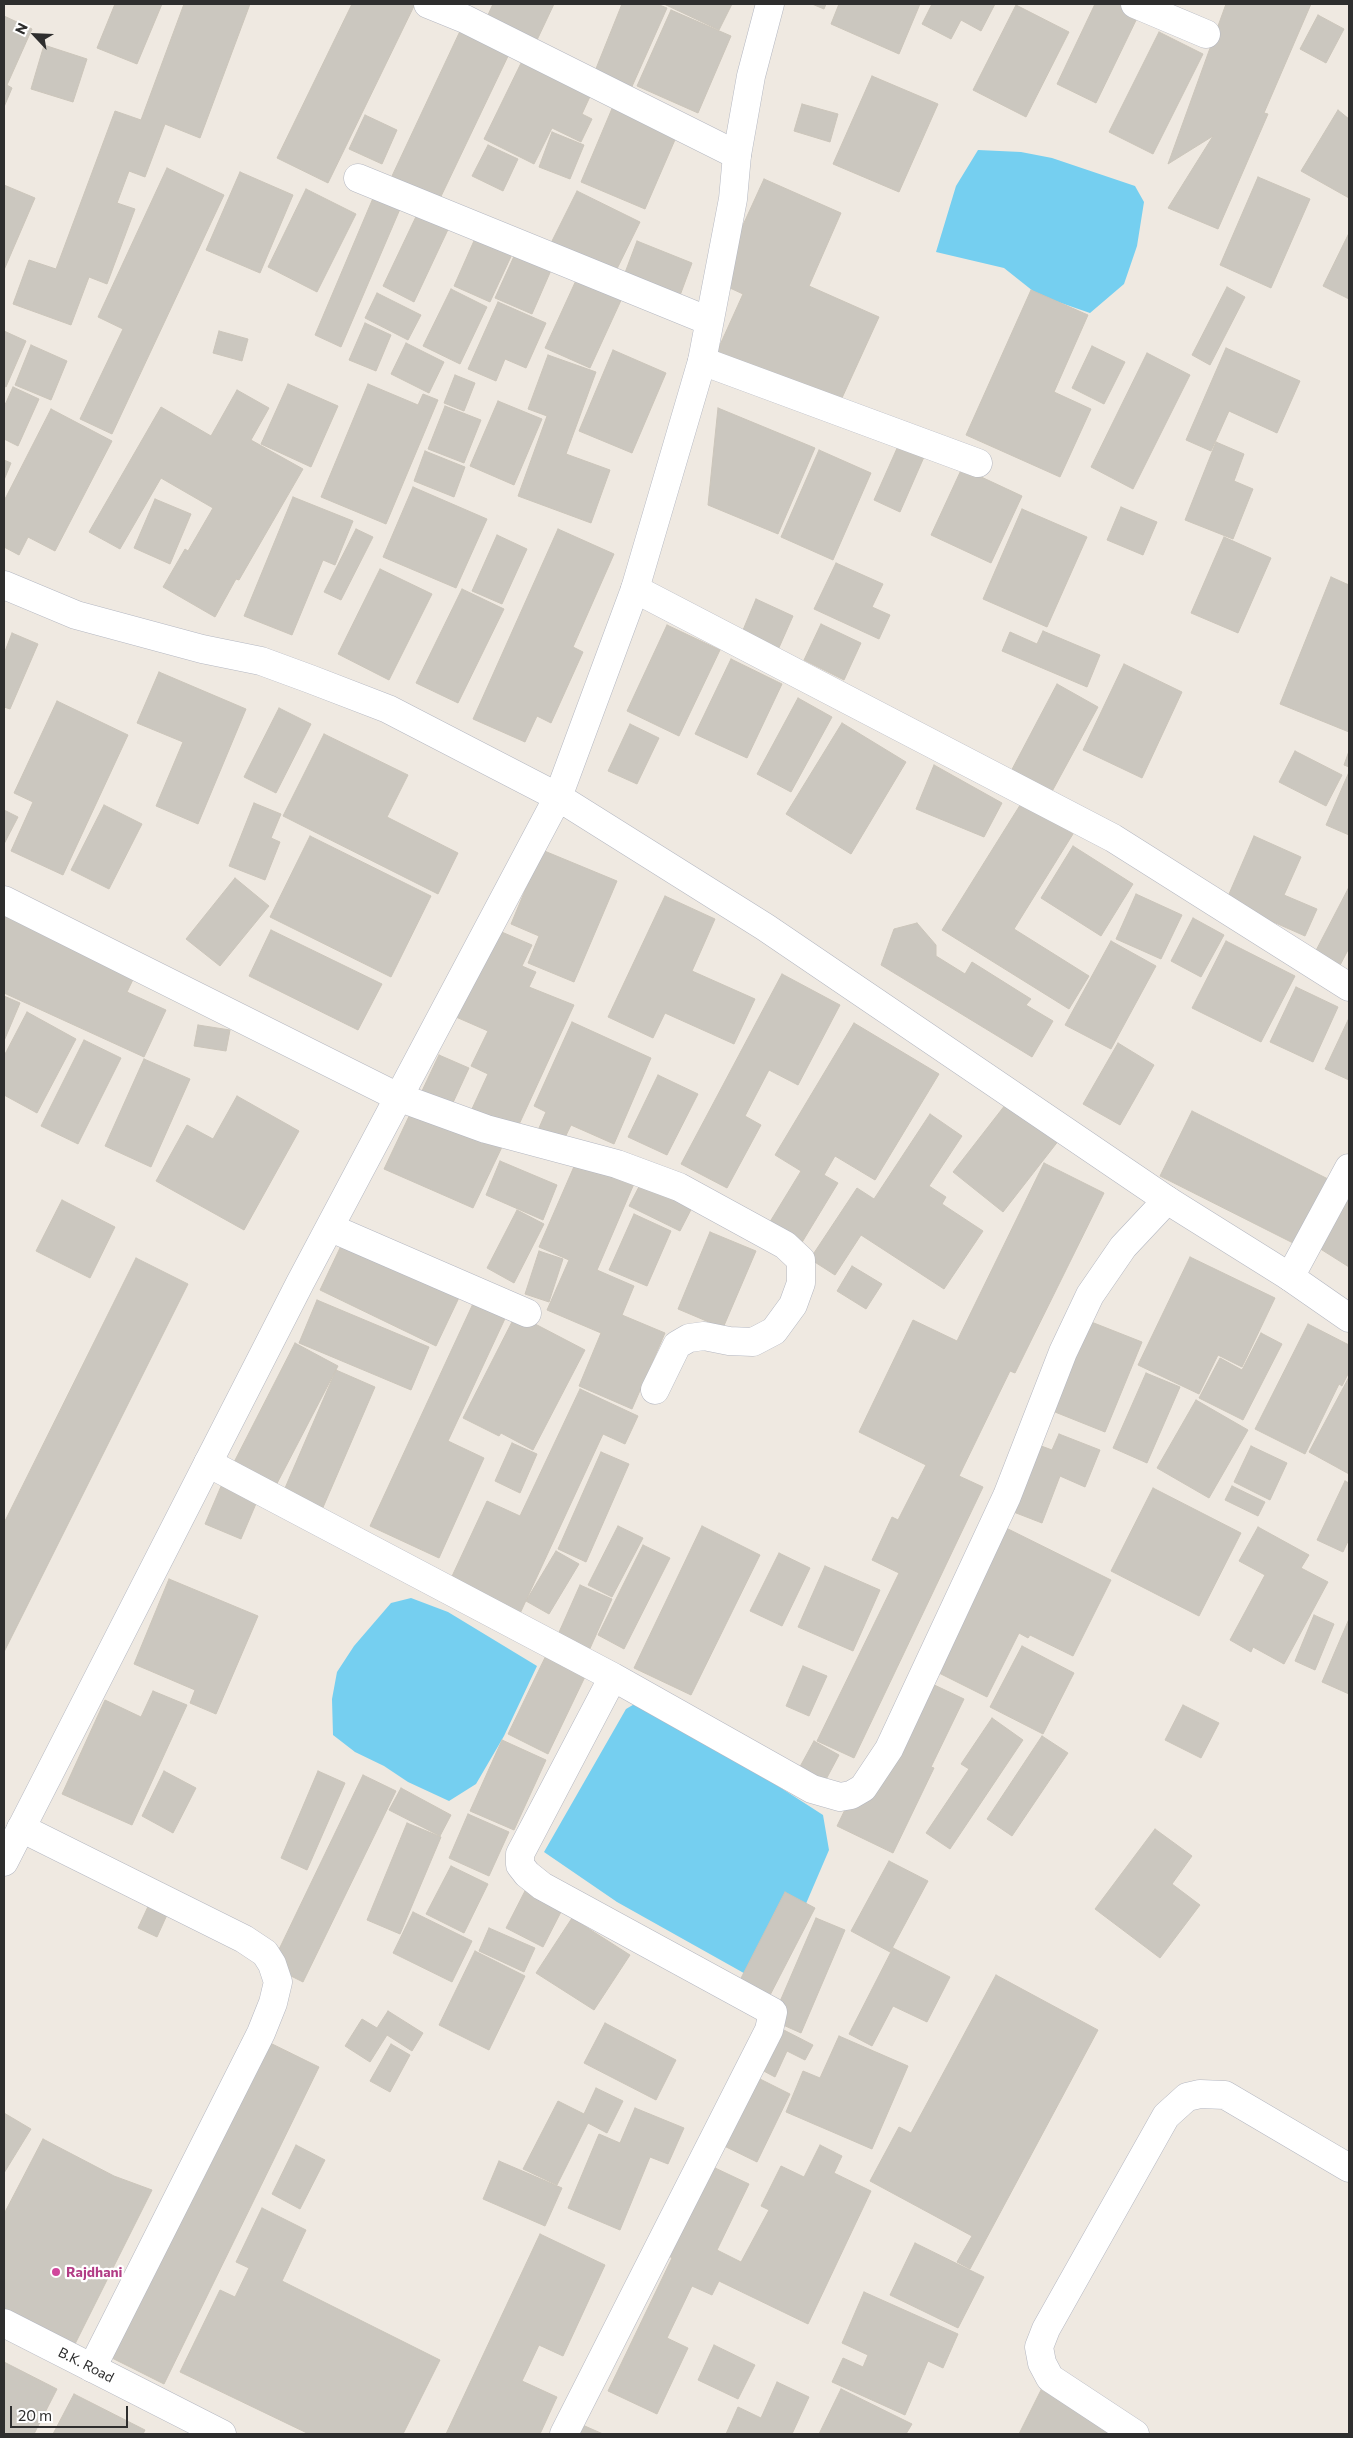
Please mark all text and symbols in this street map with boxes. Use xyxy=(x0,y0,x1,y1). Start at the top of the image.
north arrow xyxy=(10,10,60,60)
text: N xyxy=(11,20,31,37)
place label: Rajdhani xyxy=(66,2264,123,2280)
marker: Rajdhani xyxy=(50,2266,62,2278)
street label: B.K. Road xyxy=(55,2344,117,2386)
scale bar xyxy=(12,2396,130,2428)
text: 20 m xyxy=(18,2406,52,2424)

